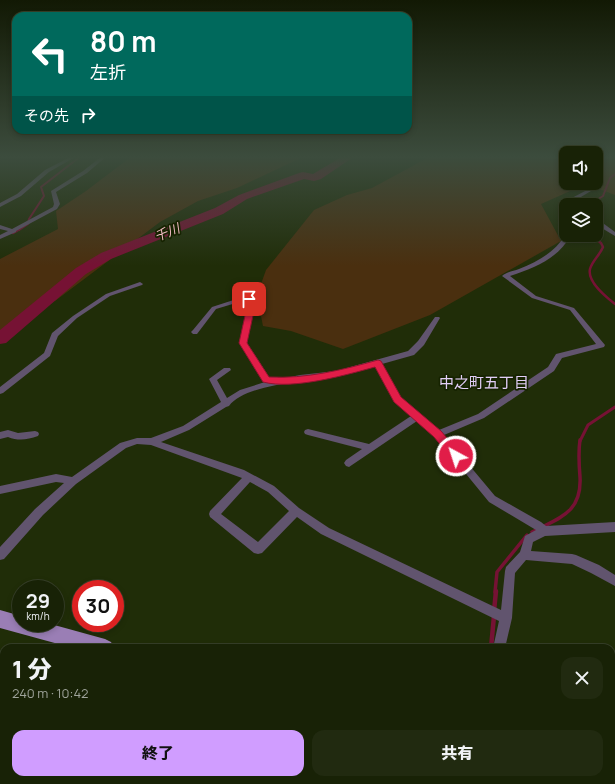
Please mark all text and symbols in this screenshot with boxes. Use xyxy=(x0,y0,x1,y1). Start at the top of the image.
text: 80 m xyxy=(90,22,156,60)
icon: left xyxy=(24,28,76,80)
text: 左折 xyxy=(90,60,126,84)
icon: right xyxy=(77,104,99,126)
text: その先 xyxy=(24,105,69,126)
map controls xyxy=(559,146,603,242)
button: sound xyxy=(559,146,603,190)
button: layers xyxy=(559,198,603,242)
water label: 千川 xyxy=(152,218,184,245)
pin xyxy=(232,282,266,316)
icon: arrive xyxy=(238,288,260,310)
district label: 中之町五丁目 xyxy=(439,372,529,393)
position arrow xyxy=(435,435,477,477)
speed limit sign: 30 xyxy=(72,580,124,632)
text: 29 xyxy=(26,587,50,614)
text: km/h xyxy=(26,609,50,623)
text: 1 分 xyxy=(12,652,52,685)
button: close xyxy=(561,657,603,699)
text: 240 m · 10:42 xyxy=(12,684,88,702)
button: 終了 xyxy=(12,730,304,776)
button: 共有 xyxy=(312,730,603,776)

